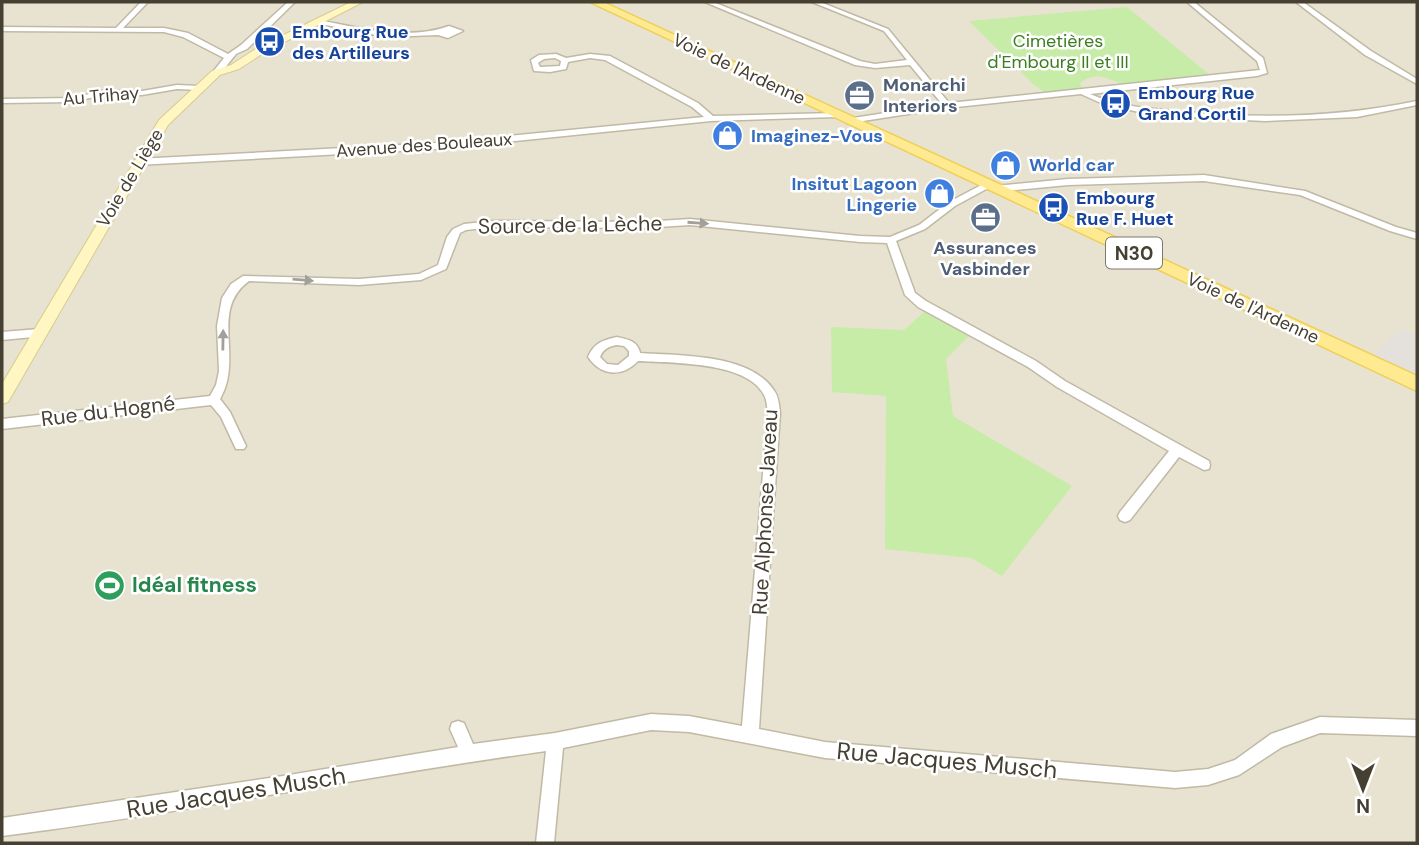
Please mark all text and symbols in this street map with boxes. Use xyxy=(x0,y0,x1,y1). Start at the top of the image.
place label: Embourg Rue des Artilleurs xyxy=(292,20,410,65)
bus stop icon: Embourg Rue des Artilleurs xyxy=(252,25,286,59)
street label: Voie de l'Ardenne xyxy=(669,28,809,110)
park label: Cimetières d'Embourg II et III xyxy=(987,29,1129,74)
place label: Monarchi Interiors xyxy=(883,73,966,118)
office icon: Monarchi Interiors xyxy=(843,78,877,112)
street label: Au Trihay xyxy=(62,81,140,111)
place label: Embourg Rue Grand Cortil xyxy=(1138,81,1255,126)
bus stop icon: Embourg Rue Grand Cortil xyxy=(1098,86,1132,120)
shop icon: Imaginez-Vous xyxy=(711,119,745,153)
street label: Voie de Liège xyxy=(91,124,169,232)
place label: Imaginez-Vous xyxy=(751,124,883,148)
street label: Avenue des Bouleaux xyxy=(335,127,513,163)
shop icon: World car xyxy=(989,148,1023,182)
place label: World car xyxy=(1029,153,1114,177)
place label: Insitut Lagoon Lingerie xyxy=(792,172,917,217)
shop icon: Insitut Lagoon Lingerie xyxy=(923,177,957,211)
place label: Embourg Rue F. Huet xyxy=(1076,186,1174,231)
bus stop icon: Embourg Rue F. Huet xyxy=(1036,191,1070,225)
office icon: Assurances Vasbinder xyxy=(968,200,1002,234)
street label: Source de la Lèche xyxy=(478,209,663,241)
one-way arrow xyxy=(687,218,709,229)
place label: Assurances Vasbinder xyxy=(933,236,1037,281)
road number: N30 xyxy=(1106,238,1162,268)
street label: Voie de l'Ardenne xyxy=(1183,267,1323,349)
one-way arrow xyxy=(292,275,314,286)
one-way arrow xyxy=(217,329,229,351)
street label: Rue du Hogné xyxy=(39,389,177,433)
street label: Rue Alphonse Javeau xyxy=(746,408,784,616)
sports icon: Idéal fitness xyxy=(92,568,126,602)
place label: Idéal fitness xyxy=(132,571,257,599)
street label: Rue Jacques Musch xyxy=(835,735,1059,785)
north arrow xyxy=(1328,754,1398,824)
street label: Rue Jacques Musch xyxy=(124,759,348,825)
text: N xyxy=(1356,793,1370,818)

